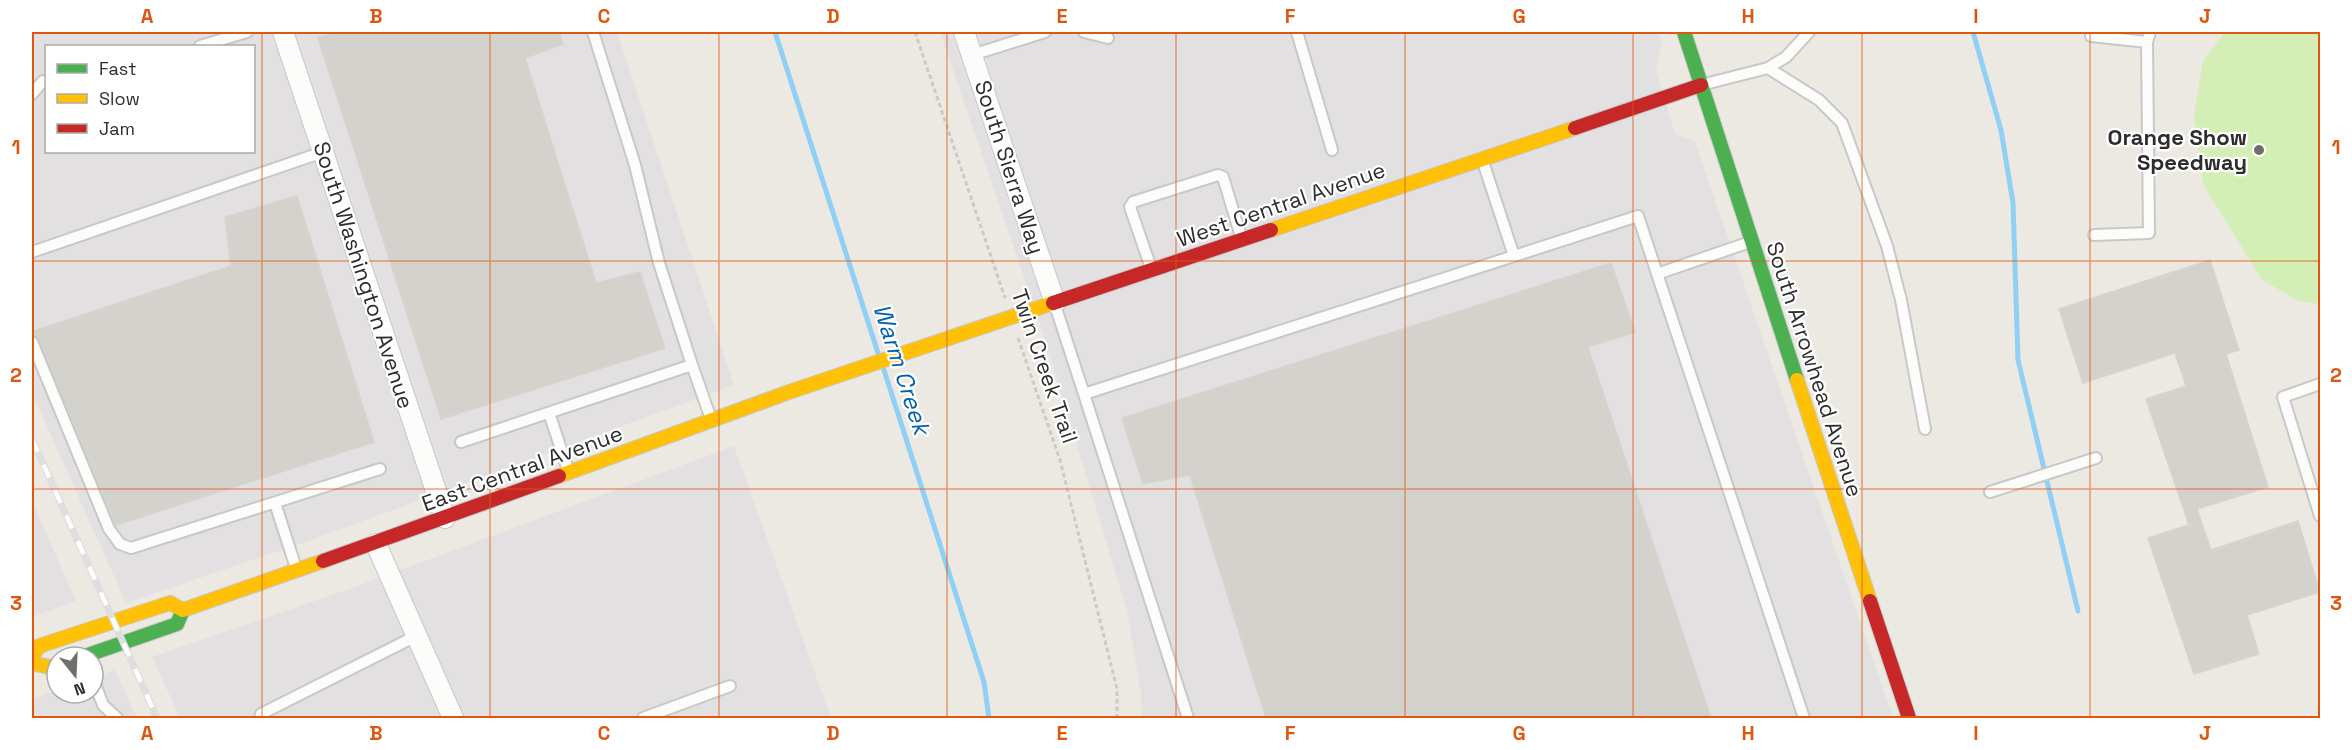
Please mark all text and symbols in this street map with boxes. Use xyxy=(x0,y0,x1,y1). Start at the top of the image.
text: A xyxy=(141,3,154,29)
text: B xyxy=(369,3,383,29)
text: C xyxy=(598,3,611,29)
text: D xyxy=(826,3,840,29)
text: E xyxy=(1056,3,1068,29)
text: F xyxy=(1285,3,1296,29)
text: G xyxy=(1512,3,1526,29)
text: H xyxy=(1741,3,1755,29)
text: I xyxy=(1973,3,1979,29)
text: J xyxy=(2199,3,2211,29)
legend xyxy=(45,45,255,153)
text: Fast xyxy=(99,57,136,80)
street label: South Sierra Way xyxy=(969,77,1051,257)
text: Slow xyxy=(99,87,140,110)
text: Jam xyxy=(99,117,135,140)
place label: Orange Show Speedway xyxy=(2108,123,2247,176)
text: 1 xyxy=(11,134,21,160)
text: 1 xyxy=(2331,134,2341,160)
street label: South Washington Avenue xyxy=(308,138,420,412)
marker: Orange Show Speedway xyxy=(2252,143,2266,157)
street label: West Central Avenue xyxy=(1173,155,1389,253)
street label: South Arrowhead Avenue xyxy=(1760,238,1870,500)
street label: Twin Creek Trail xyxy=(1006,285,1084,447)
water label: Warm Creek xyxy=(866,300,939,441)
text: 2 xyxy=(10,362,22,388)
text: 2 xyxy=(2330,362,2342,388)
street label: East Central Avenue xyxy=(418,419,626,517)
text: 3 xyxy=(10,590,22,616)
text: 3 xyxy=(2330,590,2342,616)
north arrow xyxy=(45,645,105,705)
text: N xyxy=(71,677,88,700)
text: A xyxy=(141,720,154,746)
text: B xyxy=(369,720,383,746)
text: C xyxy=(598,720,611,746)
text: D xyxy=(826,720,840,746)
text: E xyxy=(1056,720,1068,746)
text: F xyxy=(1285,720,1296,746)
text: G xyxy=(1512,720,1526,746)
text: H xyxy=(1741,720,1755,746)
text: I xyxy=(1973,720,1979,746)
text: J xyxy=(2199,720,2211,746)

